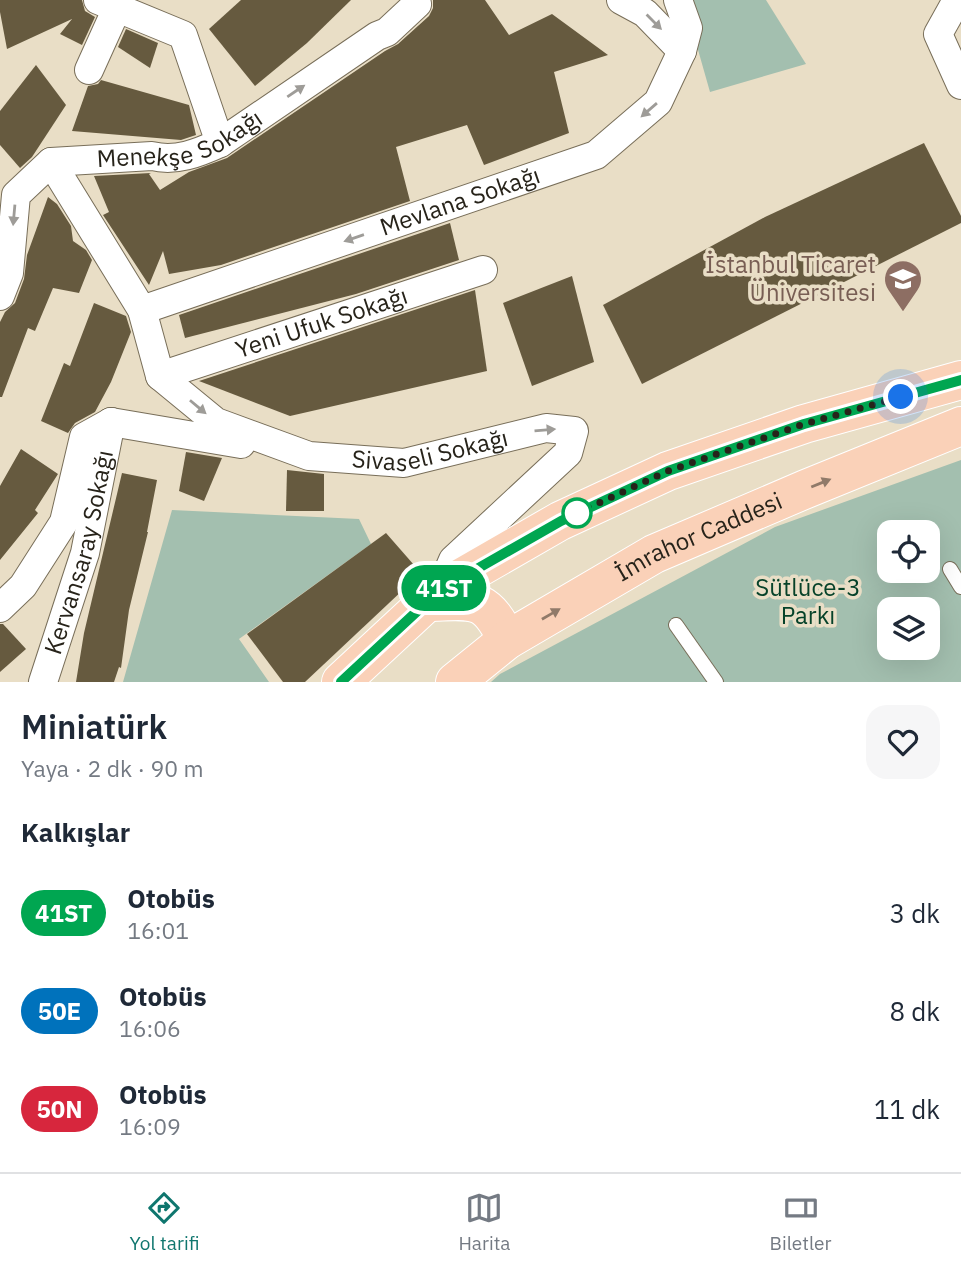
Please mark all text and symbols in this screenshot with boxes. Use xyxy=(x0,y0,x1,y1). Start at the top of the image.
one-way arrow xyxy=(645,14,662,31)
one-way arrow xyxy=(287,84,305,98)
one-way arrow xyxy=(641,101,658,117)
street label: Menekşe Sokağı xyxy=(96,102,268,174)
street label: Mevlana Sokağı xyxy=(375,158,544,243)
one-way arrow xyxy=(8,204,19,226)
one-way arrow xyxy=(344,233,365,243)
place label: İstanbul Ticaret Üniversitesi xyxy=(705,248,876,308)
school or university icon: İstanbul Ticaret Üniversitesi xyxy=(882,258,924,313)
street label: Yeni Ufuk Sokağı xyxy=(231,279,411,365)
your location xyxy=(883,379,918,414)
one-way arrow xyxy=(189,399,206,414)
street label: Sivaseli Sokağı xyxy=(351,421,511,478)
one-way arrow xyxy=(534,424,556,435)
street label: Kervansaray Sokağı xyxy=(36,447,120,658)
one-way arrow xyxy=(811,477,832,488)
street label: İmrahor Caddesi xyxy=(609,484,787,588)
unlabelled marker xyxy=(562,498,592,528)
map controls xyxy=(877,520,940,660)
button: locate xyxy=(877,520,940,583)
line badge: 41ST xyxy=(395,565,493,611)
park label: Sütlüce-3 Parkı xyxy=(755,571,861,631)
text: 41ST xyxy=(415,572,473,604)
button: layers xyxy=(877,597,940,660)
one-way arrow xyxy=(541,608,560,621)
text: Miniatürk xyxy=(21,705,167,748)
button: heart xyxy=(866,705,940,779)
text: Yaya · 2 dk · 90 m xyxy=(21,753,204,783)
text: Kalkışlar xyxy=(21,815,130,849)
text: Otobüs xyxy=(127,881,215,915)
text: 3 dk xyxy=(889,896,940,930)
text: 41ST xyxy=(35,897,92,929)
text: 16:01 xyxy=(127,915,189,945)
text: Otobüs xyxy=(119,979,207,1013)
text: 8 dk xyxy=(889,994,940,1028)
text: 50E xyxy=(38,995,81,1027)
text: 16:06 xyxy=(119,1013,181,1043)
text: Otobüs xyxy=(119,1077,207,1111)
text: 11 dk xyxy=(874,1092,940,1126)
text: 50N xyxy=(36,1093,83,1125)
text: 16:09 xyxy=(119,1111,181,1141)
tab: Yol tarifi xyxy=(129,1189,199,1255)
tab: Harita xyxy=(458,1189,511,1255)
tab: Biletler xyxy=(770,1189,832,1255)

